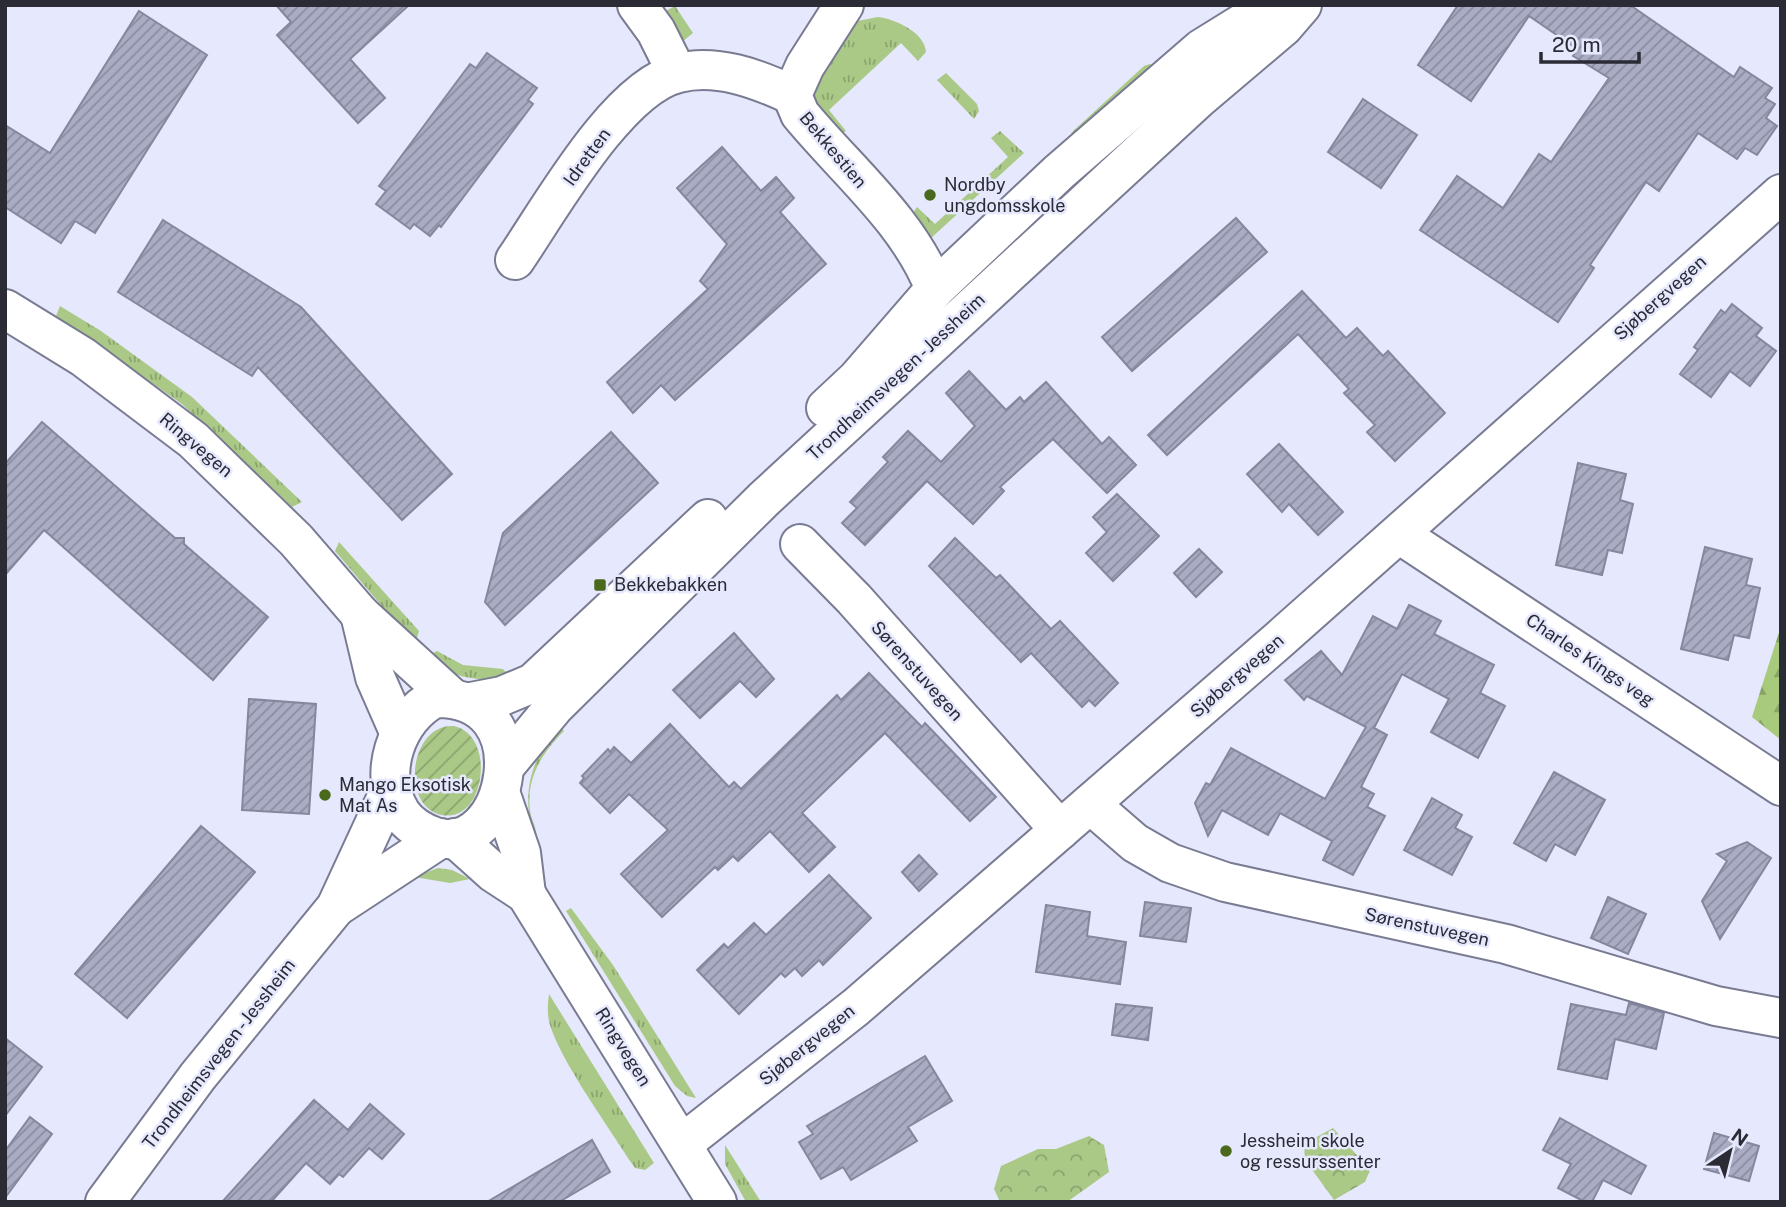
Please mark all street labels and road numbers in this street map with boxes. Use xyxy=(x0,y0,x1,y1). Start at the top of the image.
street label: Bekkestien xyxy=(795,107,871,192)
street label: Idretten xyxy=(559,124,614,190)
street label: Sjøbergvegen xyxy=(1609,251,1710,344)
street label: Trondheimsvegen - Jessheim xyxy=(802,289,989,465)
street label: Ringvegen xyxy=(156,408,237,481)
street label: Charles Kings veg xyxy=(1522,609,1658,710)
street label: Sørenstuvegen xyxy=(867,617,968,725)
street label: Sjøbergvegen xyxy=(1186,629,1288,722)
street label: Sørenstuvegen xyxy=(1363,903,1491,950)
street label: Trondheimsvegen - Jessheim xyxy=(138,955,299,1153)
street label: Sjøbergvegen xyxy=(755,1000,859,1090)
street label: Ringvegen xyxy=(591,1004,656,1090)

